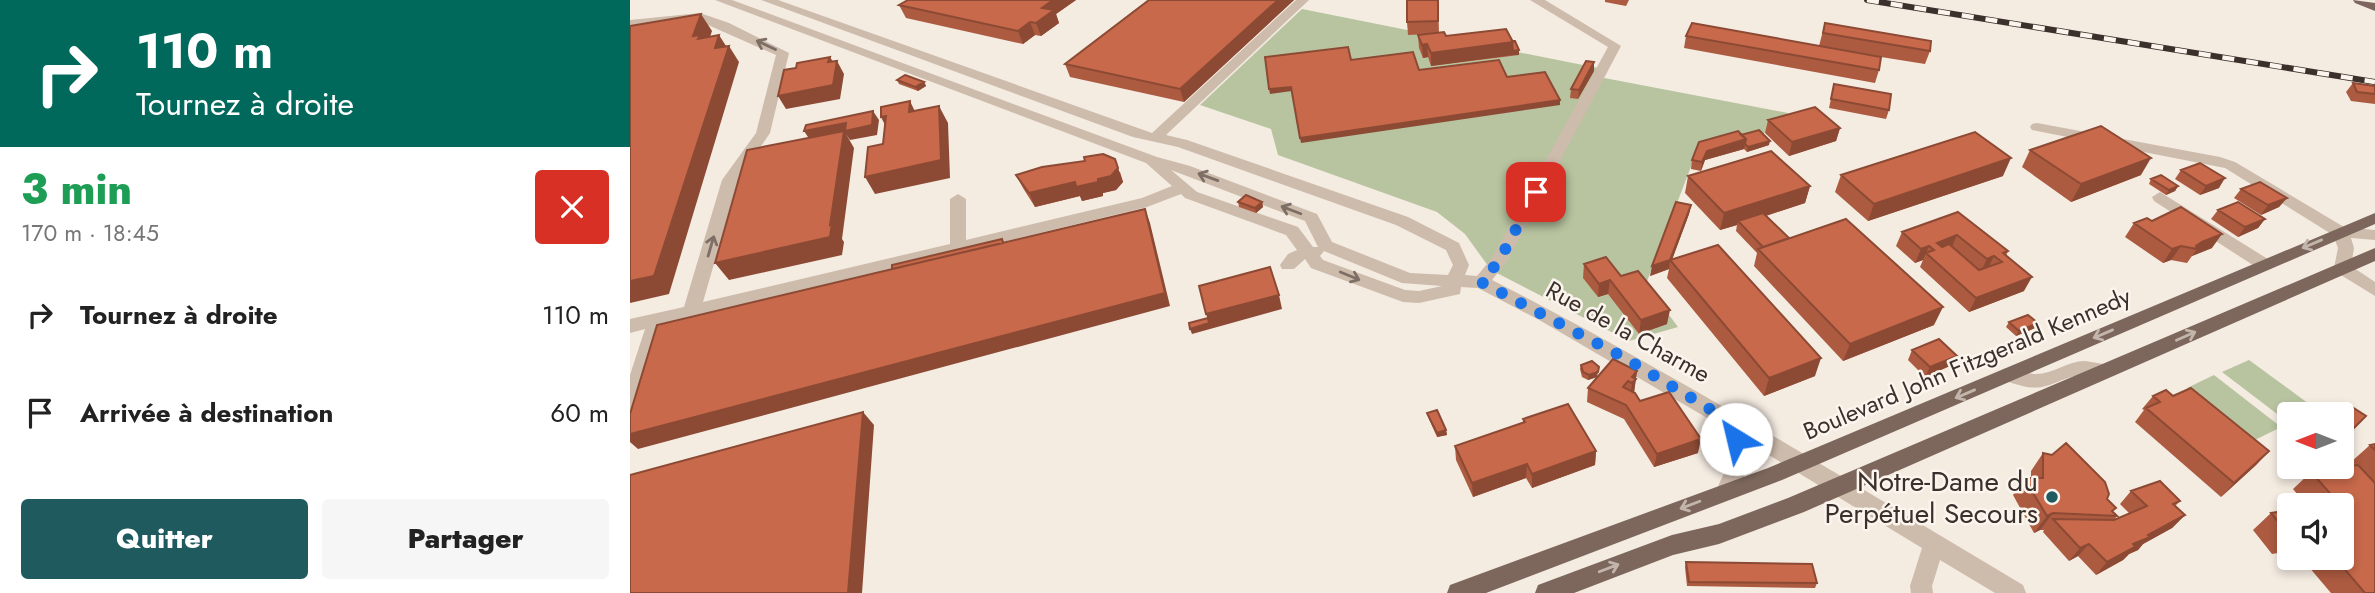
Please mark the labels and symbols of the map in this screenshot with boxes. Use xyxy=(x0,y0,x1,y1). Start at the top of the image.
one-way arrow xyxy=(756,38,777,51)
pin xyxy=(1506,162,1566,222)
one-way arrow xyxy=(1198,170,1220,183)
one-way arrow xyxy=(1280,202,1302,215)
one-way arrow xyxy=(706,235,719,257)
one-way arrow xyxy=(2302,238,2323,251)
one-way arrow xyxy=(1338,271,1360,284)
street label: Rue de la Charme xyxy=(1540,272,1717,391)
street label: Boulevard John Fitzgerald Kennedy xyxy=(1797,278,2137,449)
one-way arrow xyxy=(2093,329,2114,342)
one-way arrow xyxy=(2175,329,2197,342)
one-way arrow xyxy=(1954,388,1976,401)
position arrow xyxy=(1699,402,1773,476)
north arrow xyxy=(2277,402,2354,480)
place label: Notre-Dame du Perpétuel Secours xyxy=(1824,461,2038,534)
marker: Notre-Dame du Perpétuel Secours xyxy=(2044,489,2060,505)
one-way arrow xyxy=(1679,500,1701,512)
one-way arrow xyxy=(1598,561,1620,573)

